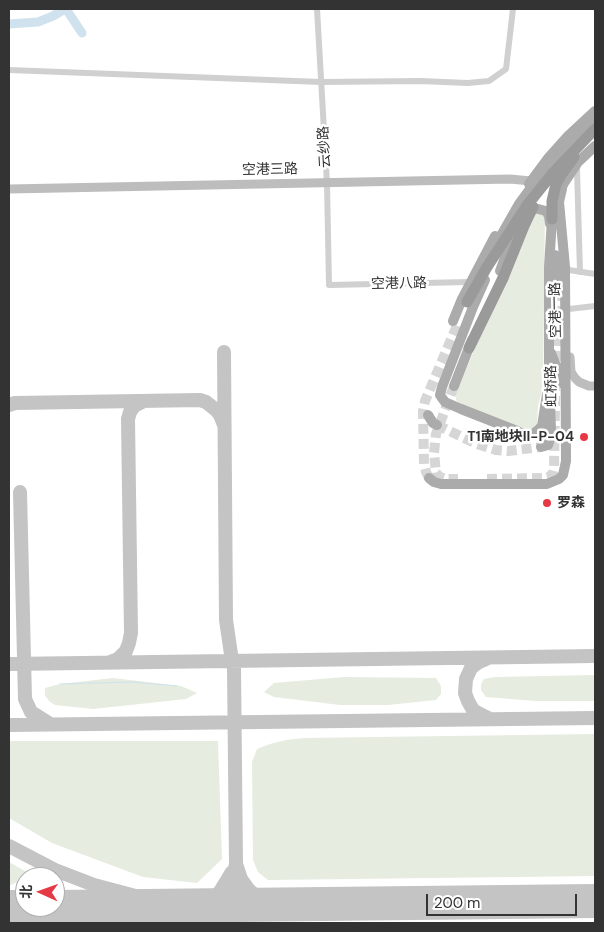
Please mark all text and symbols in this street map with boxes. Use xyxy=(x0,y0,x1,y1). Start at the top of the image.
street label: 云纱路 xyxy=(316,126,334,168)
street label: 空港三路 xyxy=(242,161,298,179)
street label: 空港八路 xyxy=(371,275,427,293)
street label: 空港一路 xyxy=(547,282,565,338)
street label: 虹桥路 xyxy=(543,365,561,407)
place label: T1南地块II-P-04 xyxy=(467,429,574,445)
marker: T1南地块II-P-04 xyxy=(578,431,590,443)
place label: 罗森 xyxy=(557,495,585,511)
marker: 罗森 xyxy=(541,497,553,509)
north arrow xyxy=(15,867,65,917)
text: 北 xyxy=(17,884,35,899)
scale bar xyxy=(429,884,580,916)
text: 200 m xyxy=(434,893,480,913)

